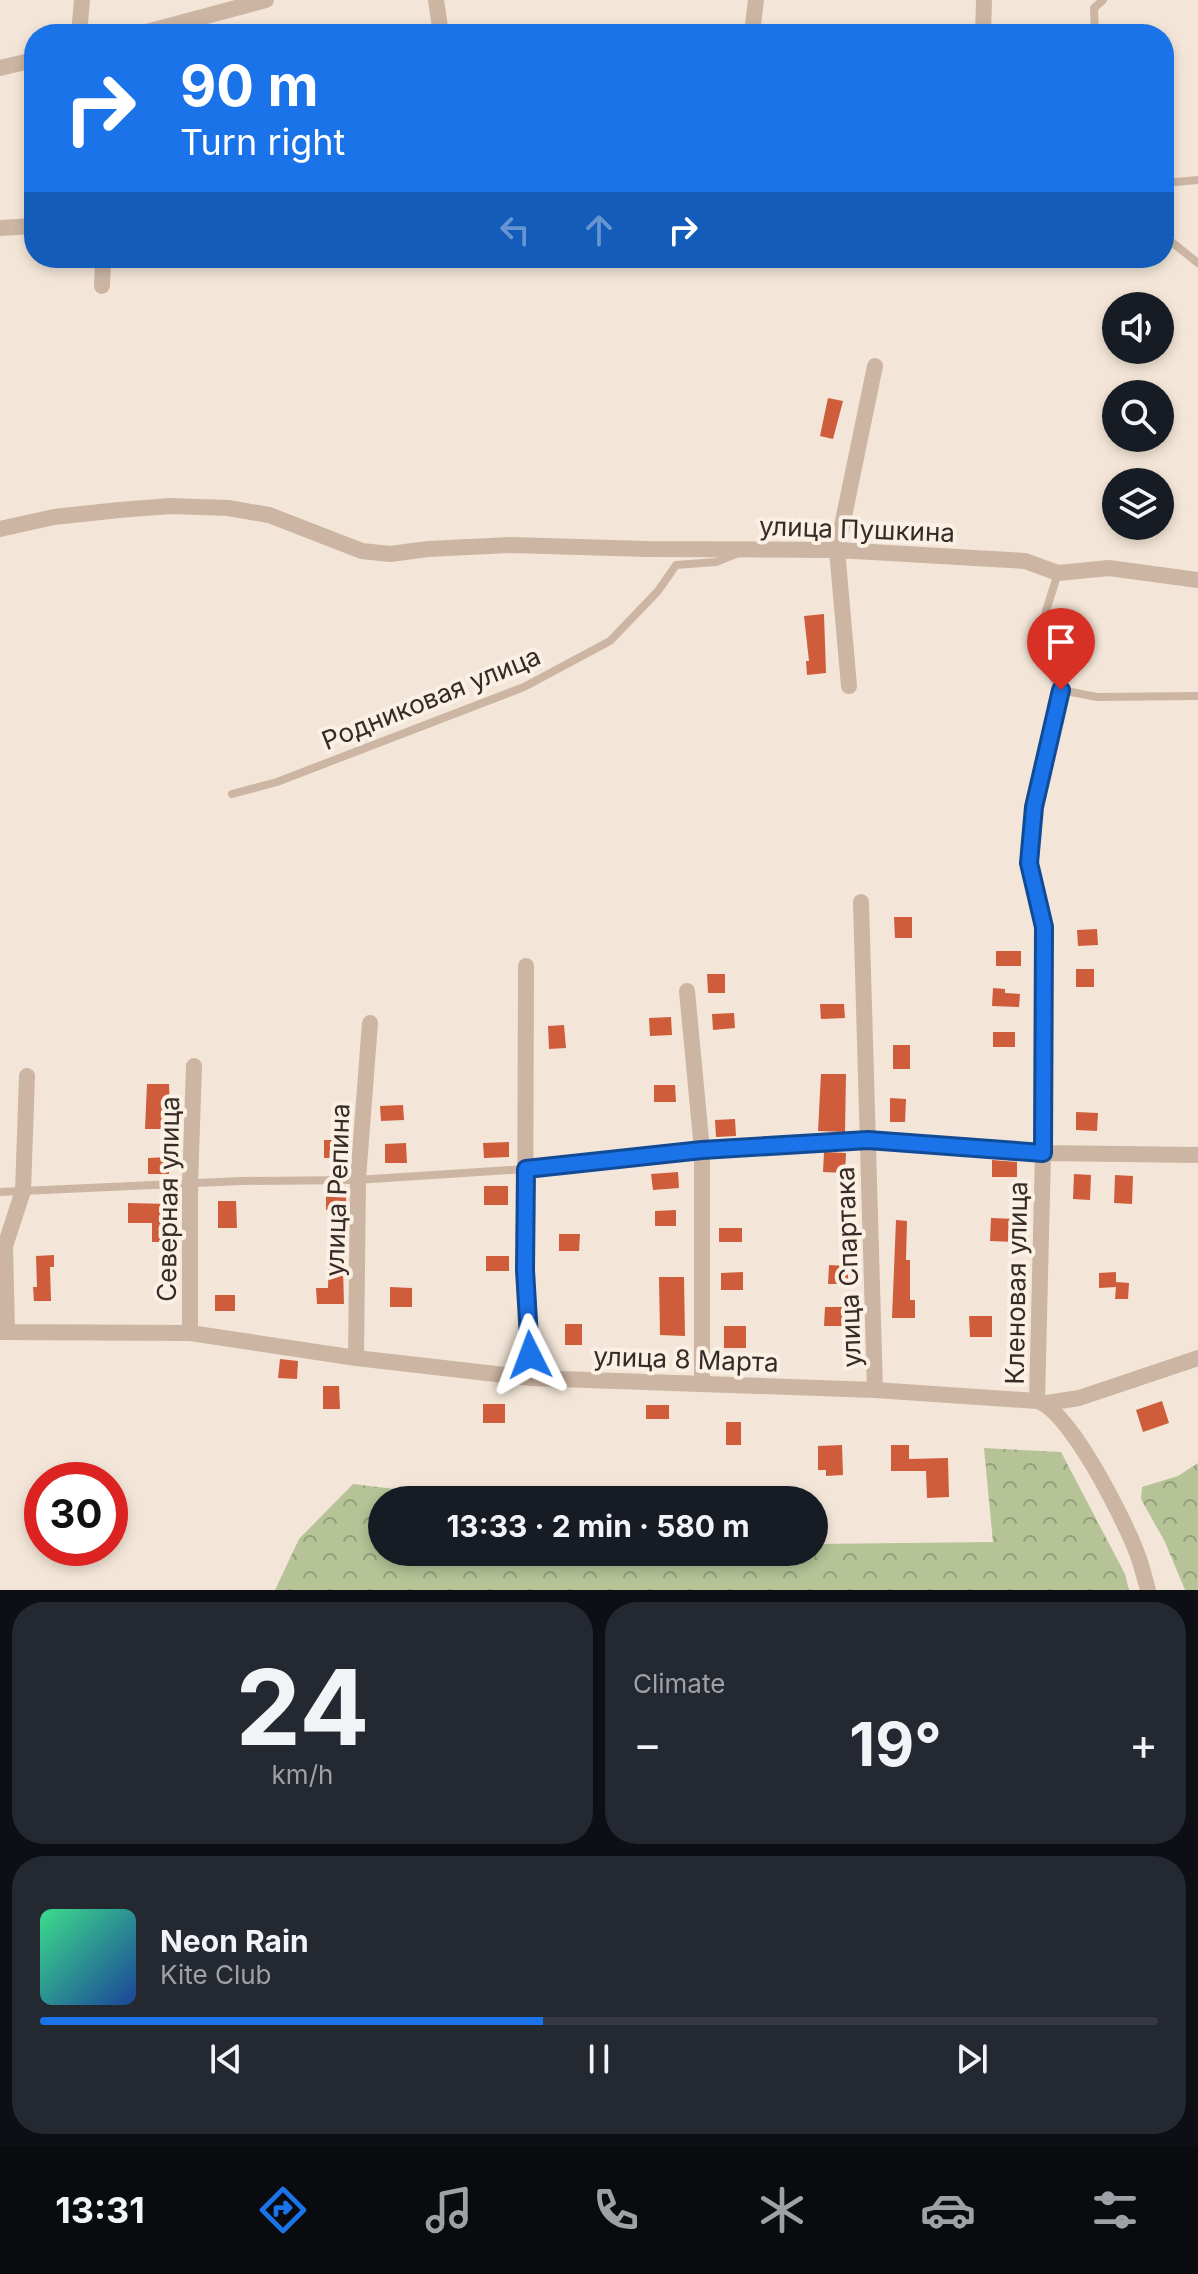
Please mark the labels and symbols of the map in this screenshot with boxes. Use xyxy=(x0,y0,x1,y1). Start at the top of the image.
street label: улица Пушкина xyxy=(758,510,956,548)
pin xyxy=(1027,608,1095,690)
street label: Родниковая улица xyxy=(317,640,545,756)
street label: Северная улица xyxy=(151,1096,185,1302)
street label: улица Репина xyxy=(318,1103,356,1277)
street label: улица Спартака xyxy=(829,1166,867,1368)
street label: Кленовая улица xyxy=(999,1181,1033,1385)
position arrow xyxy=(488,1313,572,1397)
street label: улица 8 Марта xyxy=(593,1340,779,1378)
speed limit sign: 30 xyxy=(24,1462,128,1566)

